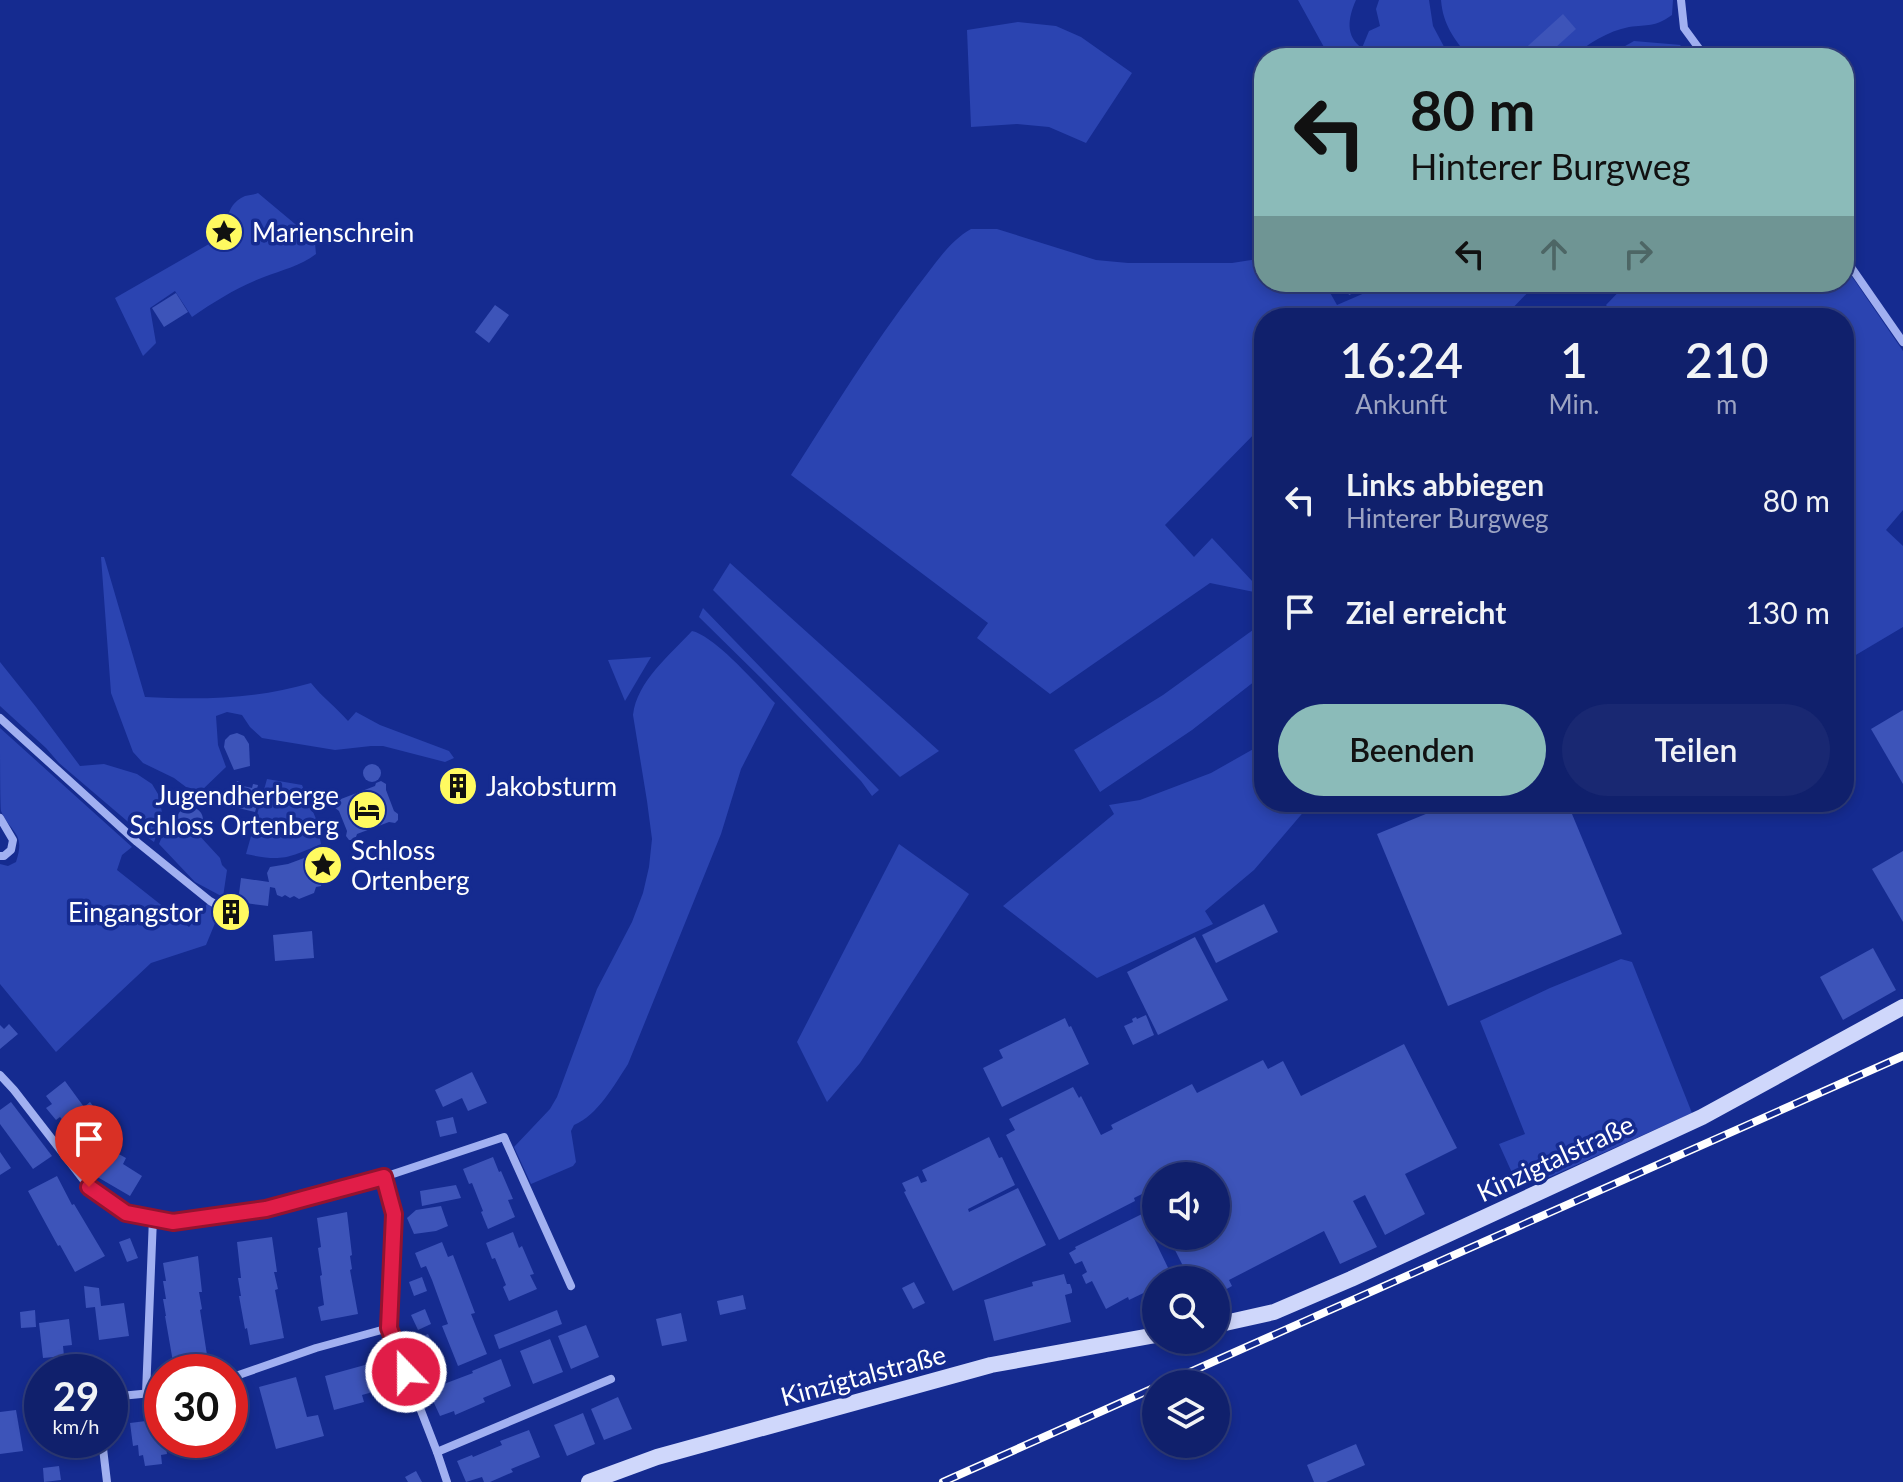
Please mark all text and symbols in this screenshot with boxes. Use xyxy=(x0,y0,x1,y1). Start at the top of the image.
text: 80 m xyxy=(1410,76,1535,143)
icon: left xyxy=(1278,80,1382,184)
text: Hinterer Burgweg xyxy=(1410,144,1691,188)
place icon: Marienschrein xyxy=(203,211,245,253)
place label: Marienschrein xyxy=(252,216,414,248)
icon: left xyxy=(1448,232,1492,276)
icon: ahead xyxy=(1532,232,1576,276)
icon: right xyxy=(1616,232,1660,276)
text: 16:24 xyxy=(1340,331,1463,388)
text: 1 xyxy=(1560,331,1588,388)
text: 210 xyxy=(1685,331,1768,388)
text: Ankunft xyxy=(1355,388,1447,420)
text: Min. xyxy=(1549,388,1599,420)
text: m xyxy=(1716,388,1737,420)
text: Links abbiegen xyxy=(1346,466,1544,502)
icon: left xyxy=(1278,478,1322,522)
text: 80 m xyxy=(1763,482,1830,518)
text: Hinterer Burgweg xyxy=(1346,502,1549,534)
icon: arrive xyxy=(1278,590,1322,634)
text: Ziel erreicht xyxy=(1346,594,1506,630)
text: 130 m xyxy=(1745,594,1830,630)
button: Beenden xyxy=(1278,704,1546,796)
button: Teilen xyxy=(1562,704,1830,796)
building icon: Jakobsturm xyxy=(437,765,479,807)
place label: Jakobsturm xyxy=(486,770,617,802)
place label: Jugendherberge Schloss Ortenberg xyxy=(130,779,339,841)
hotel icon: Jugendherberge Schloss Ortenberg xyxy=(346,789,388,831)
place label: Schloss Ortenberg xyxy=(351,834,469,896)
place icon: Schloss Ortenberg xyxy=(302,844,344,886)
building icon: Eingangstor xyxy=(210,891,252,933)
place label: Eingangstor xyxy=(68,896,204,928)
pin xyxy=(55,1105,123,1187)
street label: Kinzigtalstraße xyxy=(1471,1108,1639,1208)
icon: arrive xyxy=(67,1117,111,1161)
map controls xyxy=(1142,1162,1230,1458)
button: sound xyxy=(1142,1162,1230,1250)
button: search xyxy=(1142,1266,1230,1354)
position arrow xyxy=(364,1330,448,1414)
street label: Kinzigtalstraße xyxy=(777,1338,949,1412)
speed limit sign: 30 xyxy=(144,1354,248,1458)
button: layers xyxy=(1142,1370,1230,1458)
text: 29 xyxy=(53,1372,99,1420)
text: km/h xyxy=(53,1414,99,1438)

